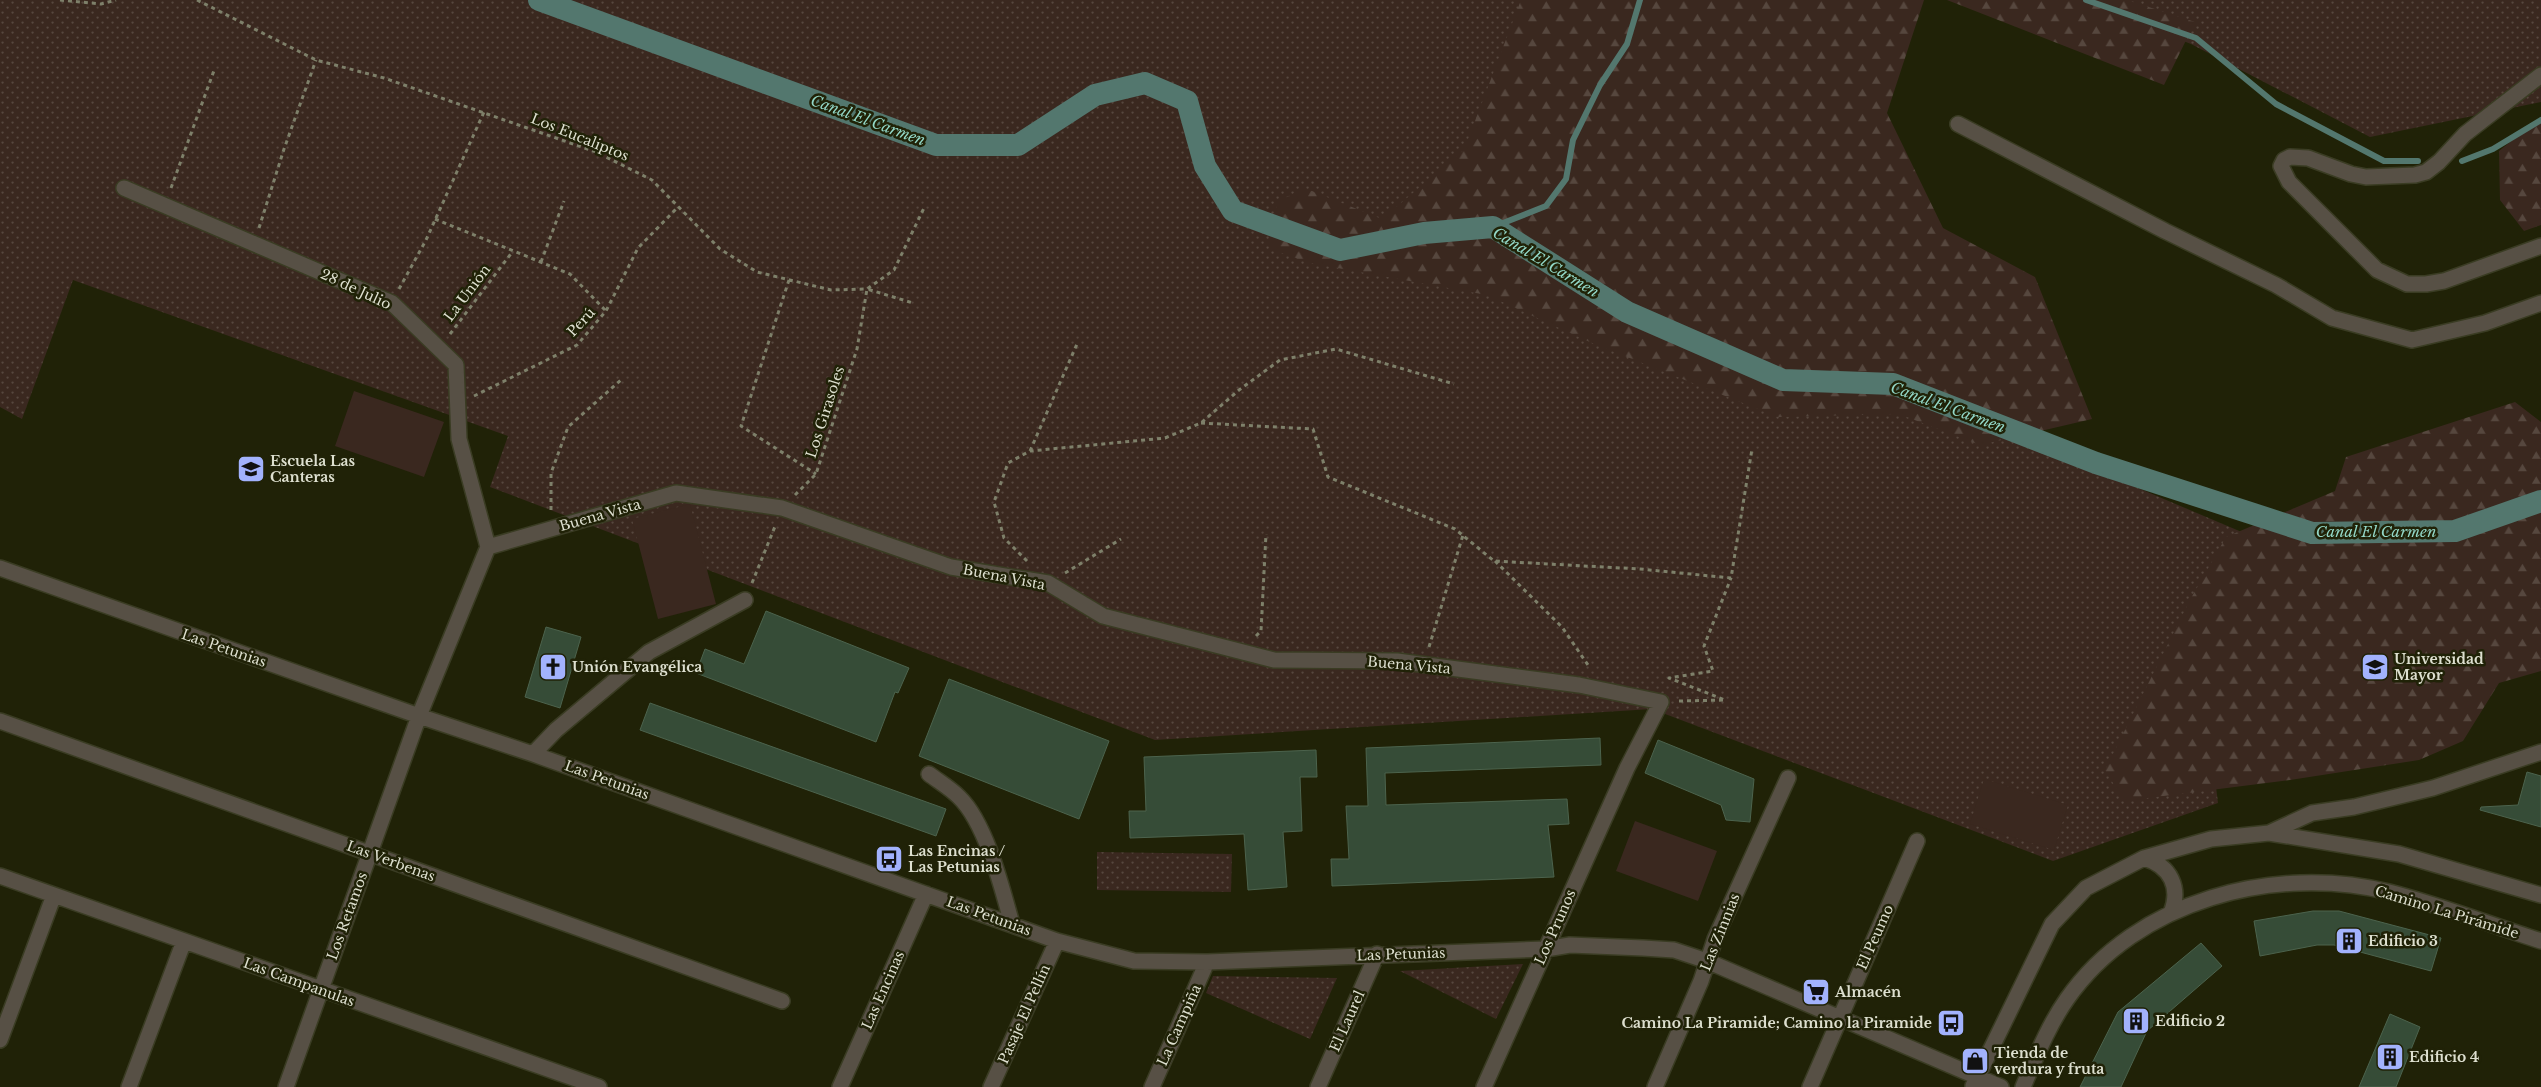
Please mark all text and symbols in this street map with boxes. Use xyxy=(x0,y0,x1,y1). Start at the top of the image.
water label: Canal El Carmen xyxy=(808,90,928,150)
street label: Los Eucaliptos xyxy=(528,109,632,165)
water label: Canal El Carmen xyxy=(1489,223,1603,301)
street label: La Unión xyxy=(440,261,494,325)
street label: 28 de Julio xyxy=(318,265,394,313)
street label: Perú xyxy=(563,303,599,340)
street label: Los Girasoles xyxy=(802,364,848,460)
water label: Canal El Carmen xyxy=(1888,377,2008,437)
place label: Escuela Las Canteras xyxy=(270,452,356,486)
school or university icon: Escuela Las Canteras xyxy=(236,454,266,484)
street label: Buena Vista xyxy=(557,495,643,535)
water label: Canal El Carmen xyxy=(2316,522,2436,541)
street label: Buena Vista xyxy=(961,560,1047,594)
street label: Las Petunias xyxy=(179,625,269,671)
place label: Universidad Mayor xyxy=(2394,650,2484,684)
church icon: Unión Evangélica xyxy=(538,652,568,682)
street label: Buena Vista xyxy=(1366,652,1452,678)
school or university icon: Universidad Mayor xyxy=(2360,652,2390,682)
place label: Unión Evangélica xyxy=(572,658,702,676)
street label: Las Petunias xyxy=(562,756,652,804)
street label: Las Verbenas xyxy=(344,837,438,885)
place label: Las Encinas / Las Petunias xyxy=(908,842,1006,876)
bus stop icon: Las Encinas / Las Petunias xyxy=(874,844,904,874)
street label: Los Retamos xyxy=(323,870,371,962)
street label: Camino La Pirámide xyxy=(2373,882,2521,942)
street label: Los Prunos xyxy=(1530,887,1580,967)
street label: Las Zinnias xyxy=(1696,891,1744,973)
street label: Las Petunias xyxy=(944,892,1034,940)
street label: El Peumo xyxy=(1853,902,1897,972)
building icon: Edificio 3 xyxy=(2334,926,2364,956)
place label: Edificio 3 xyxy=(2368,932,2438,950)
street label: Las Petunias xyxy=(1356,943,1446,965)
street label: Las Encinas xyxy=(858,948,908,1032)
street label: Las Campanulas xyxy=(241,953,357,1011)
street label: Pasaje El Pellín xyxy=(994,961,1054,1067)
supermarket icon: Almacén xyxy=(1801,977,1831,1007)
street label: La Campiña xyxy=(1153,981,1205,1069)
place label: Almacén xyxy=(1834,983,1901,1001)
street label: El Laurel xyxy=(1326,987,1369,1054)
building icon: Edificio 2 xyxy=(2121,1006,2151,1036)
bus stop icon: Camino La Piramide; Camino la Piramide xyxy=(1936,1008,1966,1038)
place label: Edificio 2 xyxy=(2155,1012,2225,1030)
place label: Camino La Piramide; Camino la Piramide xyxy=(1622,1014,1932,1032)
building icon: Edificio 4 xyxy=(2375,1042,2405,1072)
place label: Tienda de verdura y fruta xyxy=(1994,1044,2104,1078)
shop icon: Tienda de verdura y fruta xyxy=(1960,1046,1990,1076)
place label: Edificio 4 xyxy=(2409,1048,2479,1066)

